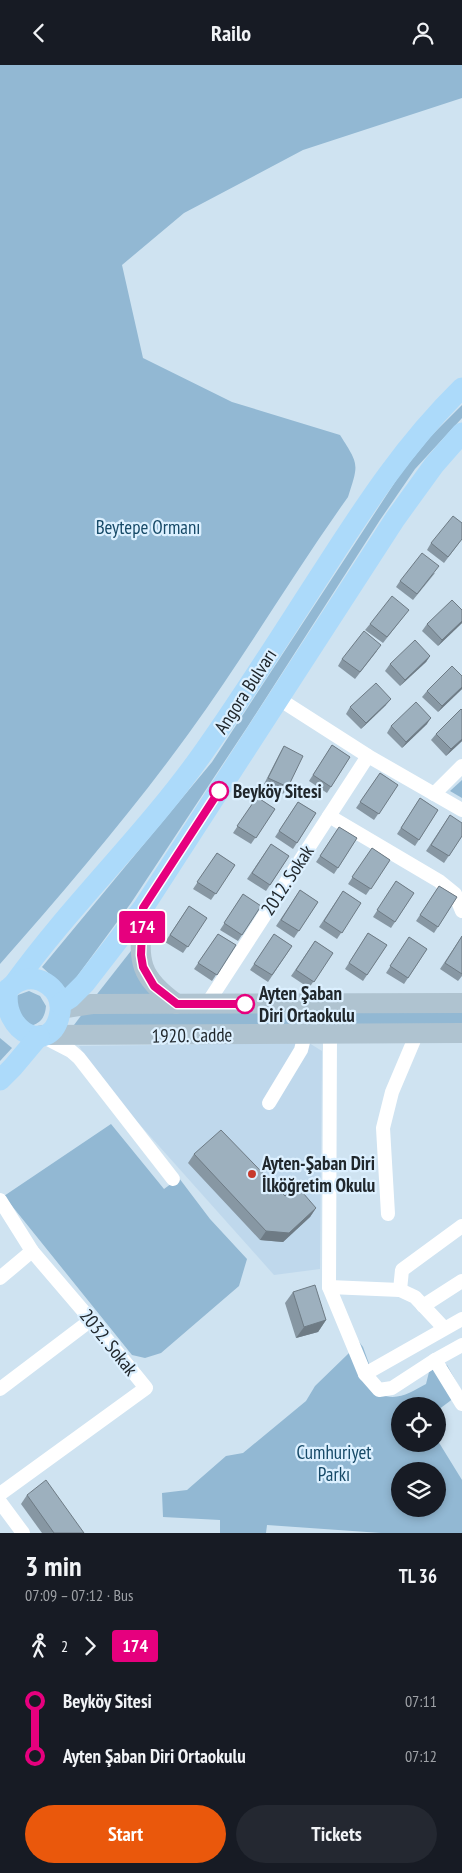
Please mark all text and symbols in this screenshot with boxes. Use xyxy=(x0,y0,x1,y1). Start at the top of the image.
icon: back xyxy=(25,19,53,47)
text: Railo xyxy=(211,19,251,47)
icon: person xyxy=(409,19,437,47)
park label: Beytepe Ormanı xyxy=(96,515,200,539)
street label: Angora Bulvarı xyxy=(209,644,281,738)
place label: Beyköy Sitesi xyxy=(233,779,322,803)
marker: Beyköy Sitesi xyxy=(209,781,229,801)
street label: 2012. Sokak xyxy=(255,840,319,920)
line badge: 174 xyxy=(113,911,171,943)
text: 174 xyxy=(129,915,155,938)
place label: Ayten Şaban Diri Ortaokulu xyxy=(258,981,355,1027)
marker: Ayten Şaban Diri Ortaokulu xyxy=(235,994,255,1014)
street label: 1920. Cadde xyxy=(151,1022,233,1048)
place label: Ayten-Şaban Diri İlköğretim Okulu xyxy=(261,1151,375,1197)
marker: Ayten-Şaban Diri İlköğretim Okulu xyxy=(246,1168,258,1180)
street label: 2032. Sokak xyxy=(75,1304,144,1381)
map controls xyxy=(391,1397,446,1517)
button: locate xyxy=(391,1397,446,1452)
park label: Cumhuriyet Parkı xyxy=(296,1440,372,1486)
button: layers xyxy=(391,1462,446,1517)
text: 3 min xyxy=(25,1547,82,1584)
text: TL 36 xyxy=(399,1564,437,1588)
text: 07:09 – 07:12 · Bus xyxy=(25,1585,133,1605)
icon: walk xyxy=(25,1632,53,1660)
icon: forward xyxy=(76,1632,104,1660)
text: 174 xyxy=(122,1634,148,1657)
text: 2 xyxy=(61,1636,68,1656)
text: Beyköy Sitesi xyxy=(63,1689,152,1713)
text: 07:11 xyxy=(405,1691,437,1711)
text: Ayten Şaban Diri Ortaokulu xyxy=(63,1744,246,1768)
text: 07:12 xyxy=(405,1746,437,1766)
button: Start xyxy=(25,1805,226,1863)
button: Tickets xyxy=(236,1805,437,1863)

